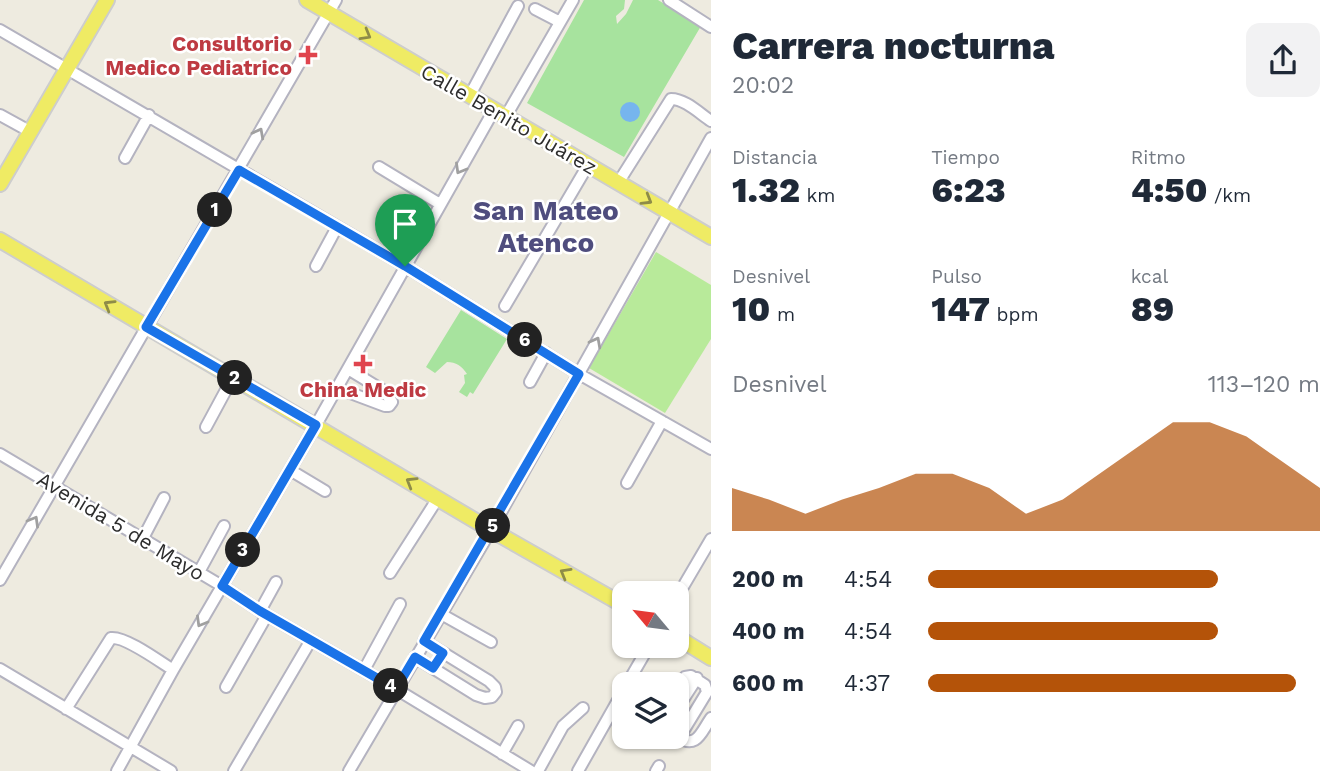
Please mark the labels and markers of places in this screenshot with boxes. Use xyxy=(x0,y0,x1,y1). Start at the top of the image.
place label: Consultorio Medico Pediatrico xyxy=(105,31,292,80)
marker: Consultorio Medico Pediatrico xyxy=(298,45,318,65)
pin: 1 xyxy=(198,192,232,228)
pin xyxy=(375,194,435,266)
pin: 6 xyxy=(508,322,542,358)
marker: China Medic xyxy=(353,354,373,374)
pin: 2 xyxy=(218,360,252,396)
place label: China Medic xyxy=(300,377,426,402)
pin: 5 xyxy=(476,508,510,544)
pin: 3 xyxy=(226,532,260,568)
pin: 4 xyxy=(374,668,408,704)

